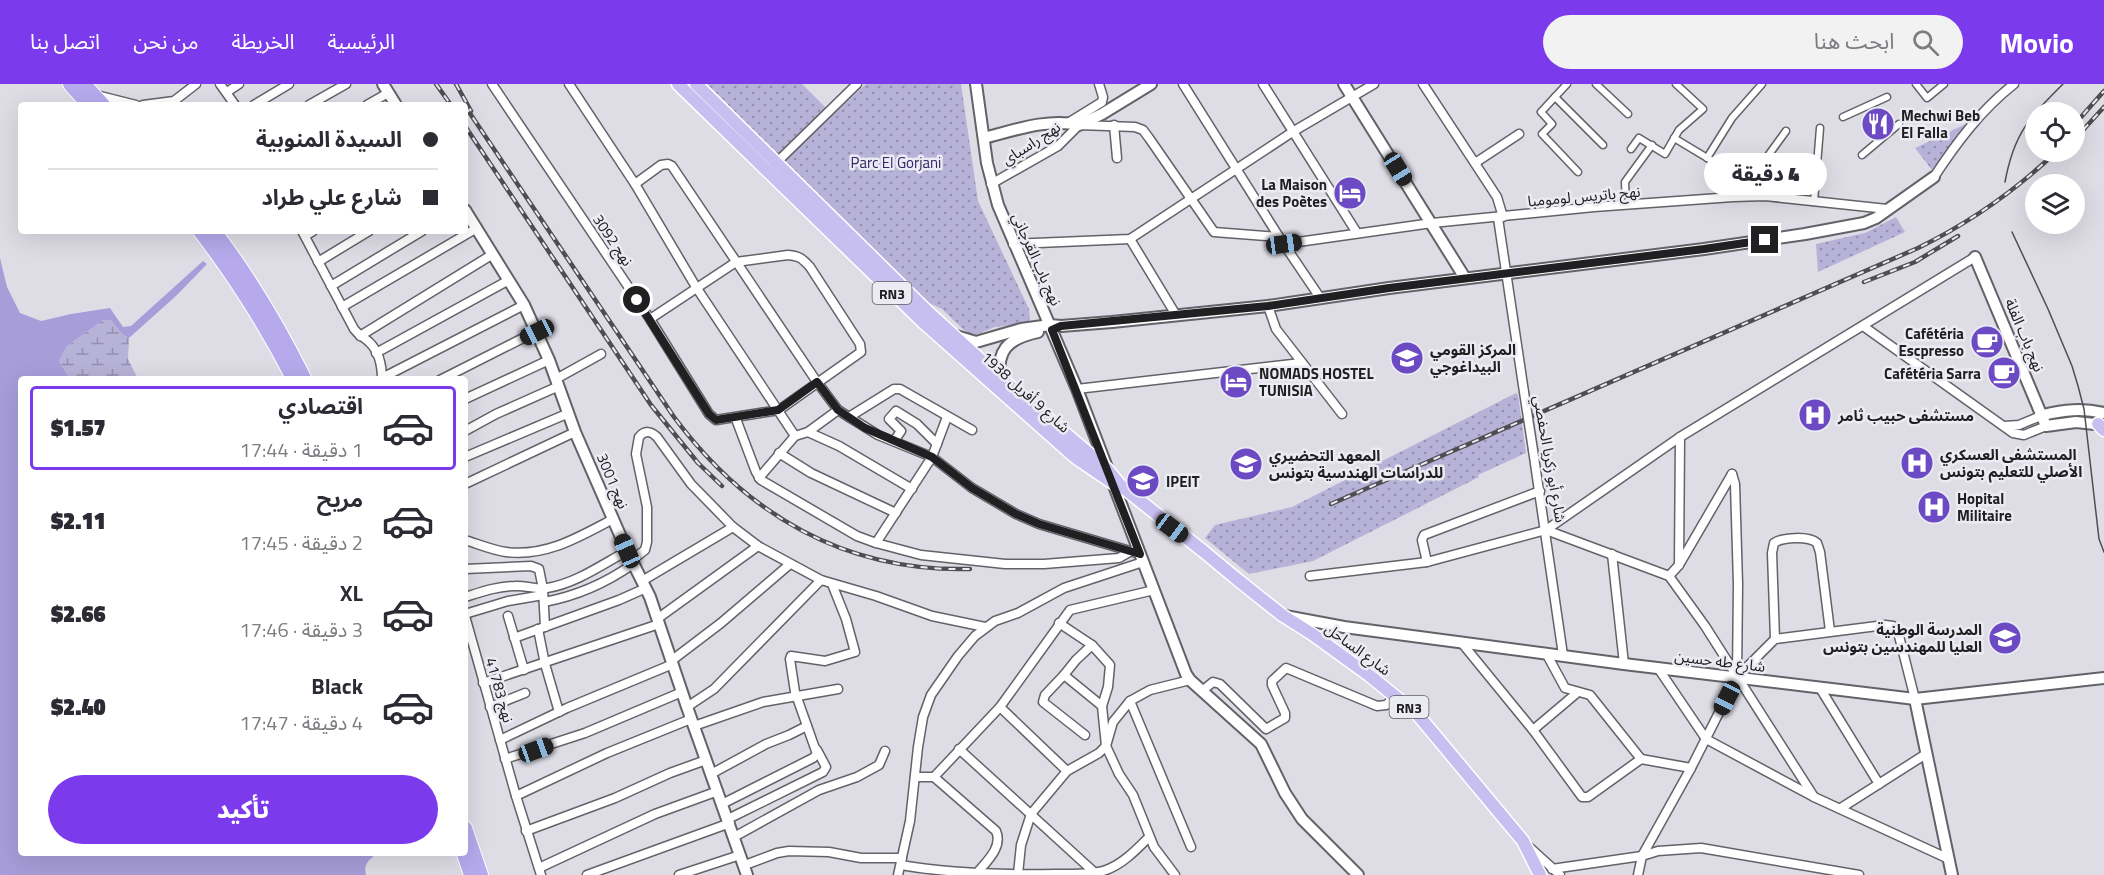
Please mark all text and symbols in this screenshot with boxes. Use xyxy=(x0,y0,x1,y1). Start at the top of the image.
search box xyxy=(1543,15,1963,69)
text: Movio xyxy=(1999,21,2074,64)
text: ابحث هنا xyxy=(1814,24,1894,58)
text: اتصل بنا xyxy=(30,25,100,57)
text: من نحن xyxy=(133,25,198,57)
text: الخريطة xyxy=(231,25,294,57)
text: الرئيسية xyxy=(327,25,395,57)
icon: search xyxy=(1909,26,1942,59)
map controls xyxy=(2025,102,2085,234)
button: locate xyxy=(2025,102,2085,162)
place label: Mechwi Beb El Falla xyxy=(1901,104,1980,144)
restaurant icon: Mechwi Beb El Falla xyxy=(1860,106,1896,142)
street label: نهج راسباي xyxy=(997,115,1066,171)
text: السيدة المنوبية xyxy=(256,122,402,156)
car xyxy=(1381,149,1415,189)
park label: Parc El Gorjani xyxy=(851,151,941,174)
callout: 4 دقيقة xyxy=(1704,153,1826,195)
text: 4 دقيقة xyxy=(1732,158,1799,189)
place label: La Maison des Poètes xyxy=(1256,173,1327,213)
button: layers xyxy=(2025,174,2085,234)
hotel icon: La Maison des Poètes xyxy=(1332,175,1368,211)
text: شارع علي طراد xyxy=(261,180,402,214)
street label: نهج باتريس لومومبا xyxy=(1527,180,1641,213)
street label: نهج 3092 xyxy=(586,209,639,271)
street label: نهج باب القرجاني xyxy=(1005,209,1068,310)
route end xyxy=(1751,226,1778,253)
car xyxy=(1265,233,1303,255)
road number: RN3 xyxy=(872,282,912,304)
route start xyxy=(623,286,650,313)
street label: نهج باب الفلة xyxy=(1998,295,2051,376)
car xyxy=(517,316,557,348)
place label: Cafétéria Escpresso xyxy=(1898,322,1964,362)
cafe icon: Cafétéria Escpresso xyxy=(1969,324,2005,360)
place label: المركز القومي البيداغوجي xyxy=(1430,338,1516,378)
school or university icon: المركز القومي البيداغوجي xyxy=(1389,340,1425,376)
street label: شارع 9 أفريل 1938 xyxy=(976,346,1076,439)
cafe icon: Cafétéria Sarra xyxy=(1986,355,2022,391)
place label: NOMADS HOSTEL TUNISIA xyxy=(1259,362,1373,402)
place label: Cafétéria Sarra xyxy=(1884,362,1981,385)
hotel icon: NOMADS HOSTEL TUNISIA xyxy=(1218,364,1254,400)
text: اقتصادي xyxy=(278,389,363,423)
street label: شارع أبو زكريا الحفصي xyxy=(1526,394,1573,525)
hospital icon: مستشفى حبيب ثامر xyxy=(1797,397,1833,433)
icon: car xyxy=(381,401,435,455)
place label: مستشفى حبيب ثامر xyxy=(1837,404,1974,427)
text: $1.57 xyxy=(51,411,106,445)
text: 1 دقيقة · 17:44 xyxy=(240,434,363,465)
place label: المستشفى العسكري الأصلي للتعليم بتونس xyxy=(1940,443,2082,483)
place label: المعهد التحضيري للدراسات الهندسية بتونس xyxy=(1269,444,1443,484)
hospital icon: المستشفى العسكري الأصلي للتعليم بتونس xyxy=(1899,445,1935,481)
school or university icon: المعهد التحضيري للدراسات الهندسية بتونس xyxy=(1228,446,1264,482)
street label: نهج 3001 xyxy=(590,450,635,513)
school or university icon: IPEIT xyxy=(1125,463,1161,499)
place label: IPEIT xyxy=(1166,470,1200,493)
text: مريح xyxy=(317,482,363,516)
place label: Hopital Militaire xyxy=(1957,487,2012,527)
hospital icon: Hopital Militaire xyxy=(1916,489,1952,525)
icon: car xyxy=(381,494,435,548)
text: $2.11 xyxy=(51,504,106,538)
car xyxy=(1152,510,1192,546)
text: 2 دقيقة · 17:45 xyxy=(240,527,363,558)
car xyxy=(611,531,643,571)
text: XL xyxy=(340,576,363,610)
icon: car xyxy=(381,587,435,641)
text: $2.66 xyxy=(51,597,106,631)
text: 3 دقيقة · 17:46 xyxy=(240,614,363,645)
street label: شارع الساحل xyxy=(1320,617,1396,682)
place label: المدرسة الوطنية العليا للمهندسين بتونس xyxy=(1823,618,1982,658)
school or university icon: المدرسة الوطنية العليا للمهندسين بتونس xyxy=(1987,620,2023,656)
street label: شارع طه حسين xyxy=(1673,644,1767,679)
street label: نهج 41783 xyxy=(479,655,520,726)
text: Black xyxy=(311,669,363,703)
car xyxy=(1711,678,1743,718)
icon: car xyxy=(381,680,435,734)
text: $2.40 xyxy=(51,690,106,724)
road number: RN3 xyxy=(1390,696,1428,718)
text: 4 دقيقة · 17:47 xyxy=(240,707,363,738)
car xyxy=(516,735,556,765)
button: تأكيد xyxy=(48,775,438,844)

